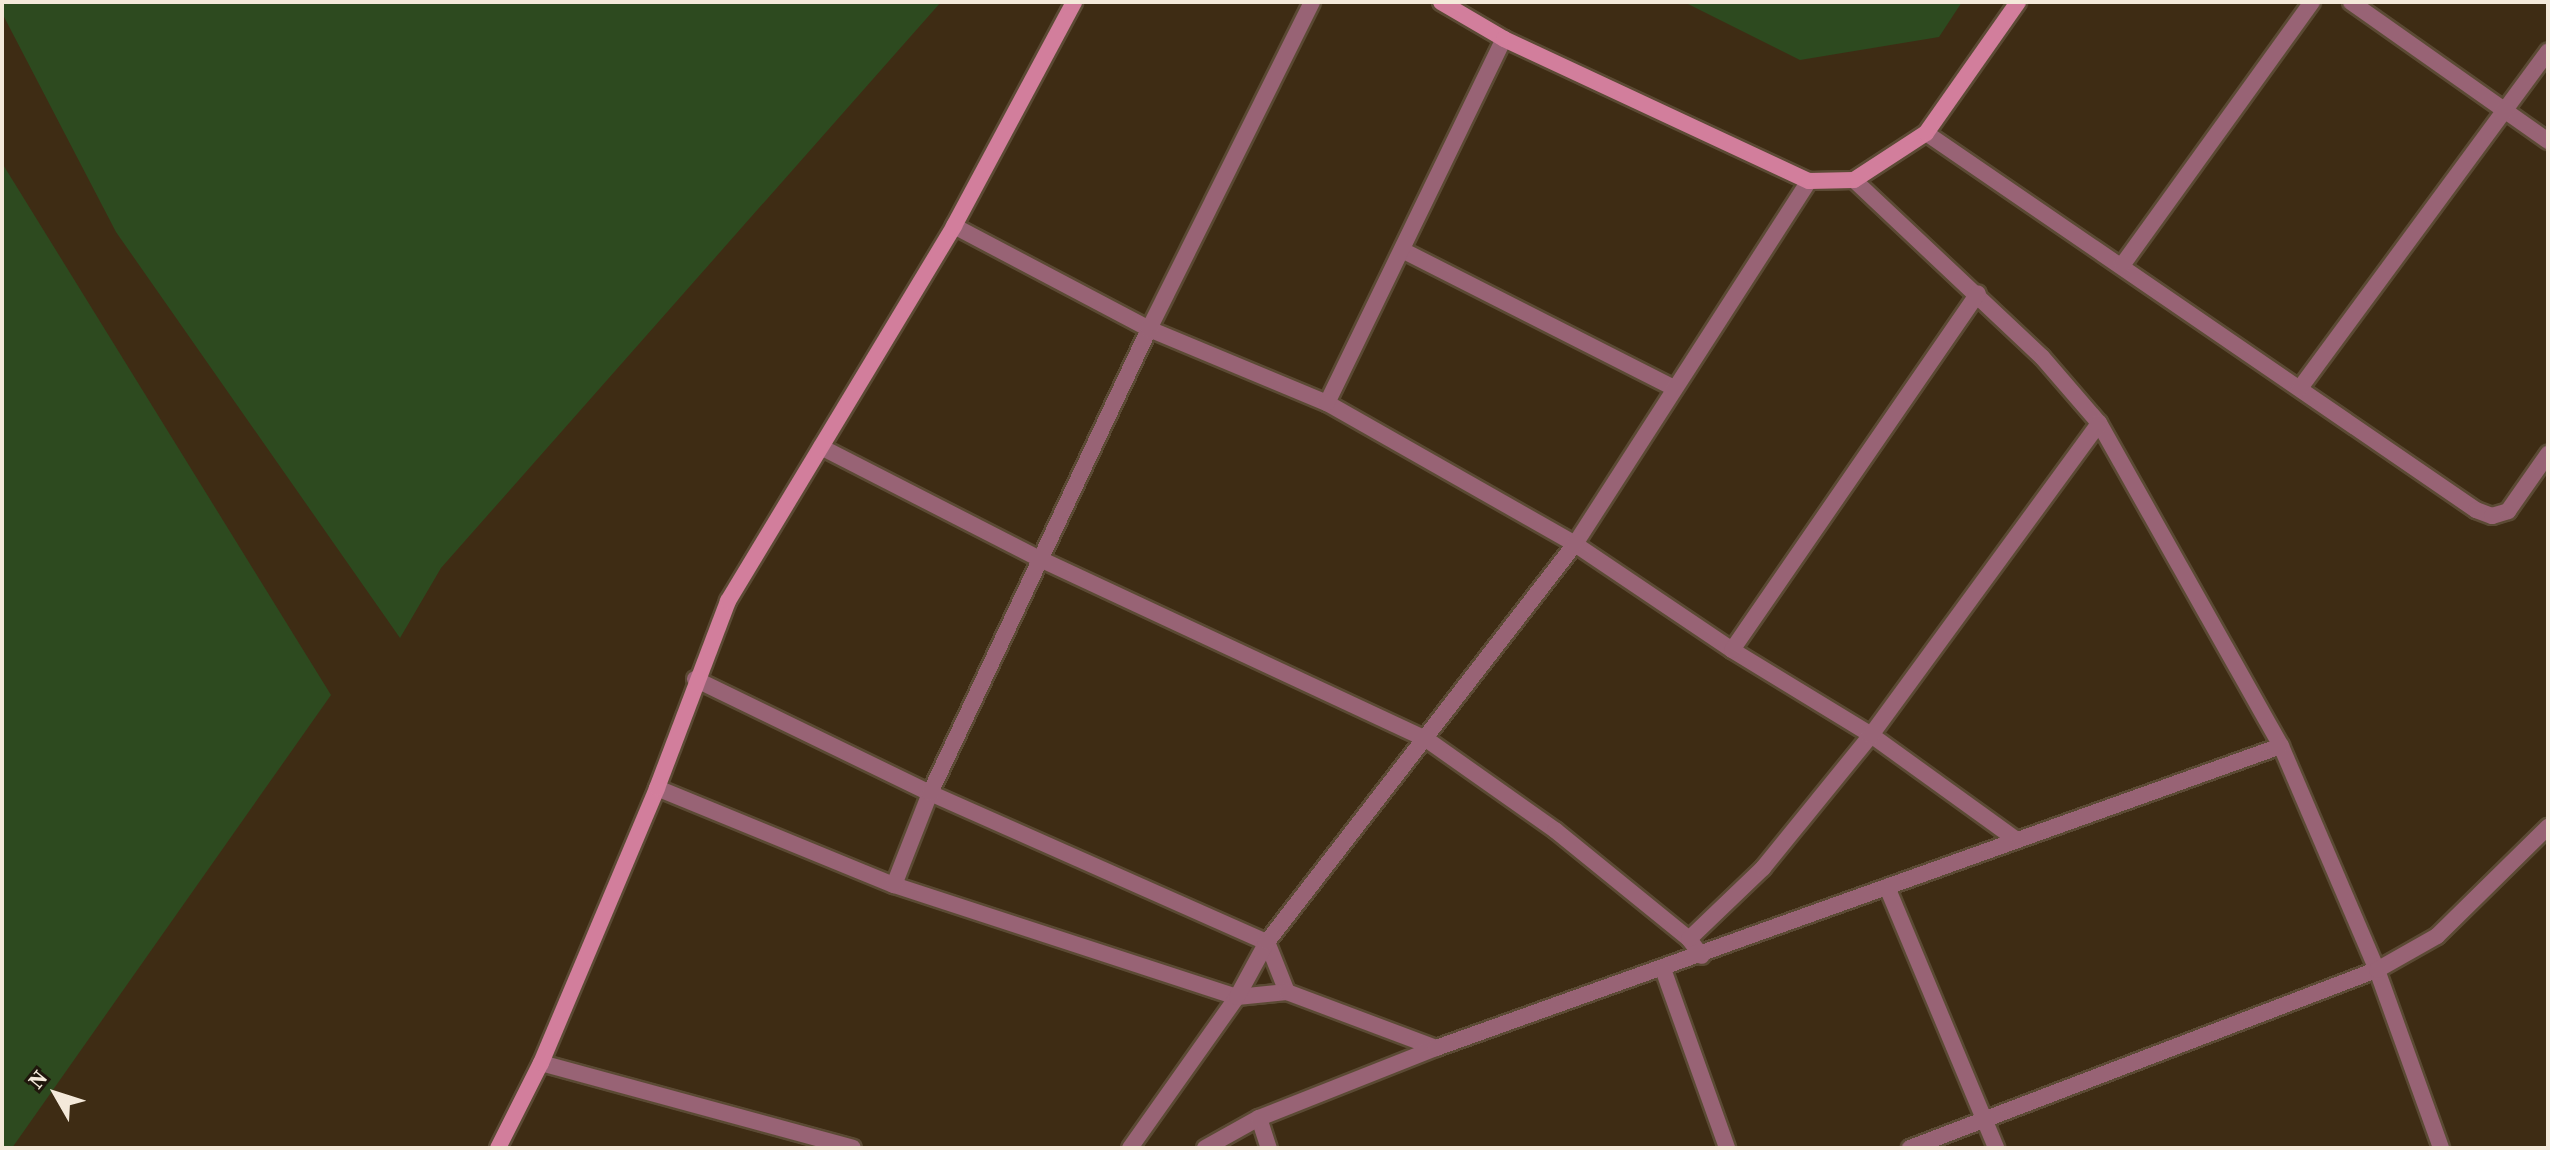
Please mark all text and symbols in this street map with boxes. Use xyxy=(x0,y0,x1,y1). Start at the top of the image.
north arrow xyxy=(16,1054,96,1134)
text: N xyxy=(21,1063,54,1095)

